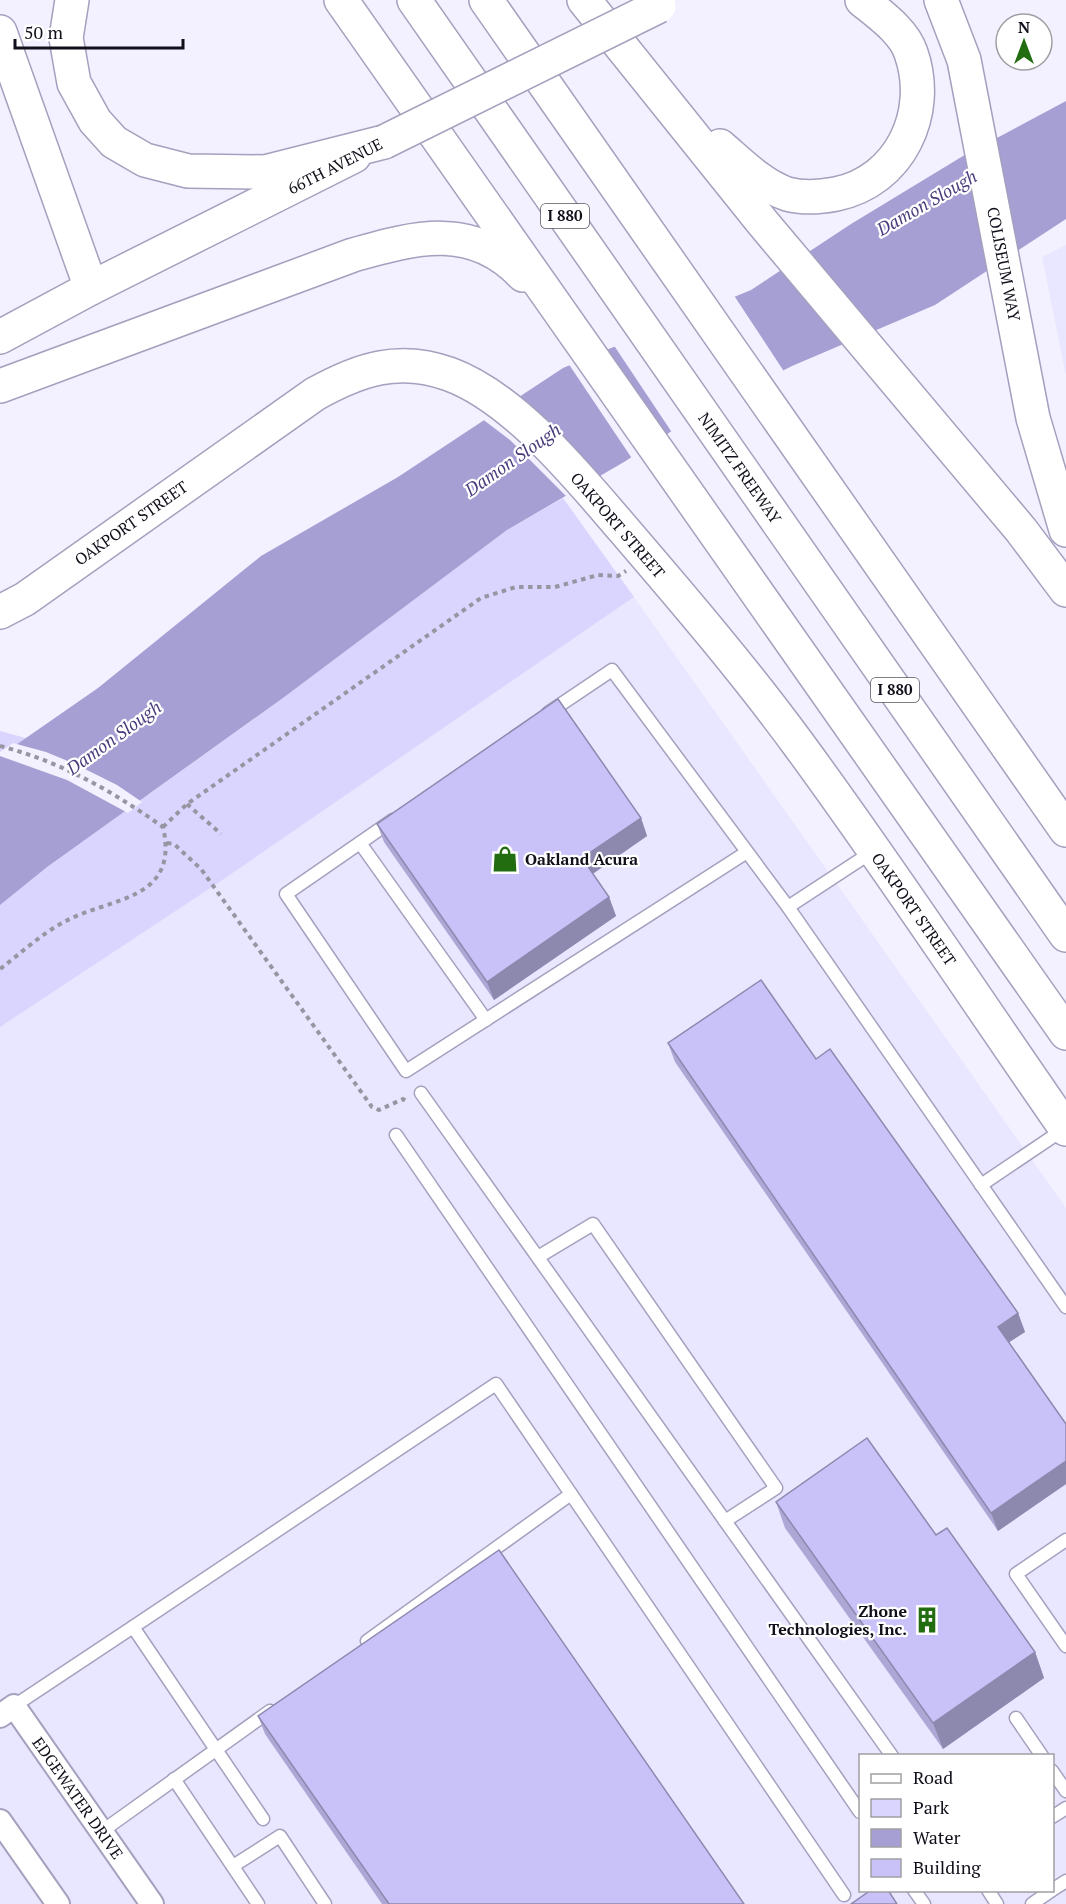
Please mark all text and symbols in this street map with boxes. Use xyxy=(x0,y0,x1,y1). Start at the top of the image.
scale bar xyxy=(15,12,183,50)
north arrow xyxy=(994,12,1054,72)
text: N xyxy=(1018,16,1030,38)
text: 50 m xyxy=(24,20,64,44)
street label: 66TH AVENUE xyxy=(284,133,386,199)
water label: Damon Slough xyxy=(871,164,981,241)
road number: I 880 xyxy=(541,204,589,228)
street label: COLISEUM WAY xyxy=(982,205,1026,324)
street label: NIMITZ FREEWAY xyxy=(693,408,787,529)
water label: Damon Slough xyxy=(459,417,565,502)
street label: OAKPORT STREET xyxy=(566,467,670,583)
street label: OAKPORT STREET xyxy=(70,476,192,570)
road number: I 880 xyxy=(871,678,919,702)
water label: Damon Slough xyxy=(60,695,166,780)
shop icon: Oakland Acura xyxy=(490,844,520,874)
place label: Oakland Acura xyxy=(525,848,638,870)
street label: OAKPORT STREET xyxy=(867,848,961,970)
place label: Zhone Technologies, Inc. xyxy=(768,1600,907,1640)
building icon: Zhone Technologies, Inc. xyxy=(912,1605,942,1635)
street label: EDGEWATER DRIVE xyxy=(27,1732,129,1864)
legend xyxy=(859,1754,1054,1892)
text: Road xyxy=(913,1765,953,1789)
text: Park xyxy=(913,1795,950,1819)
text: Water xyxy=(913,1825,960,1849)
text: Building xyxy=(913,1855,981,1879)

